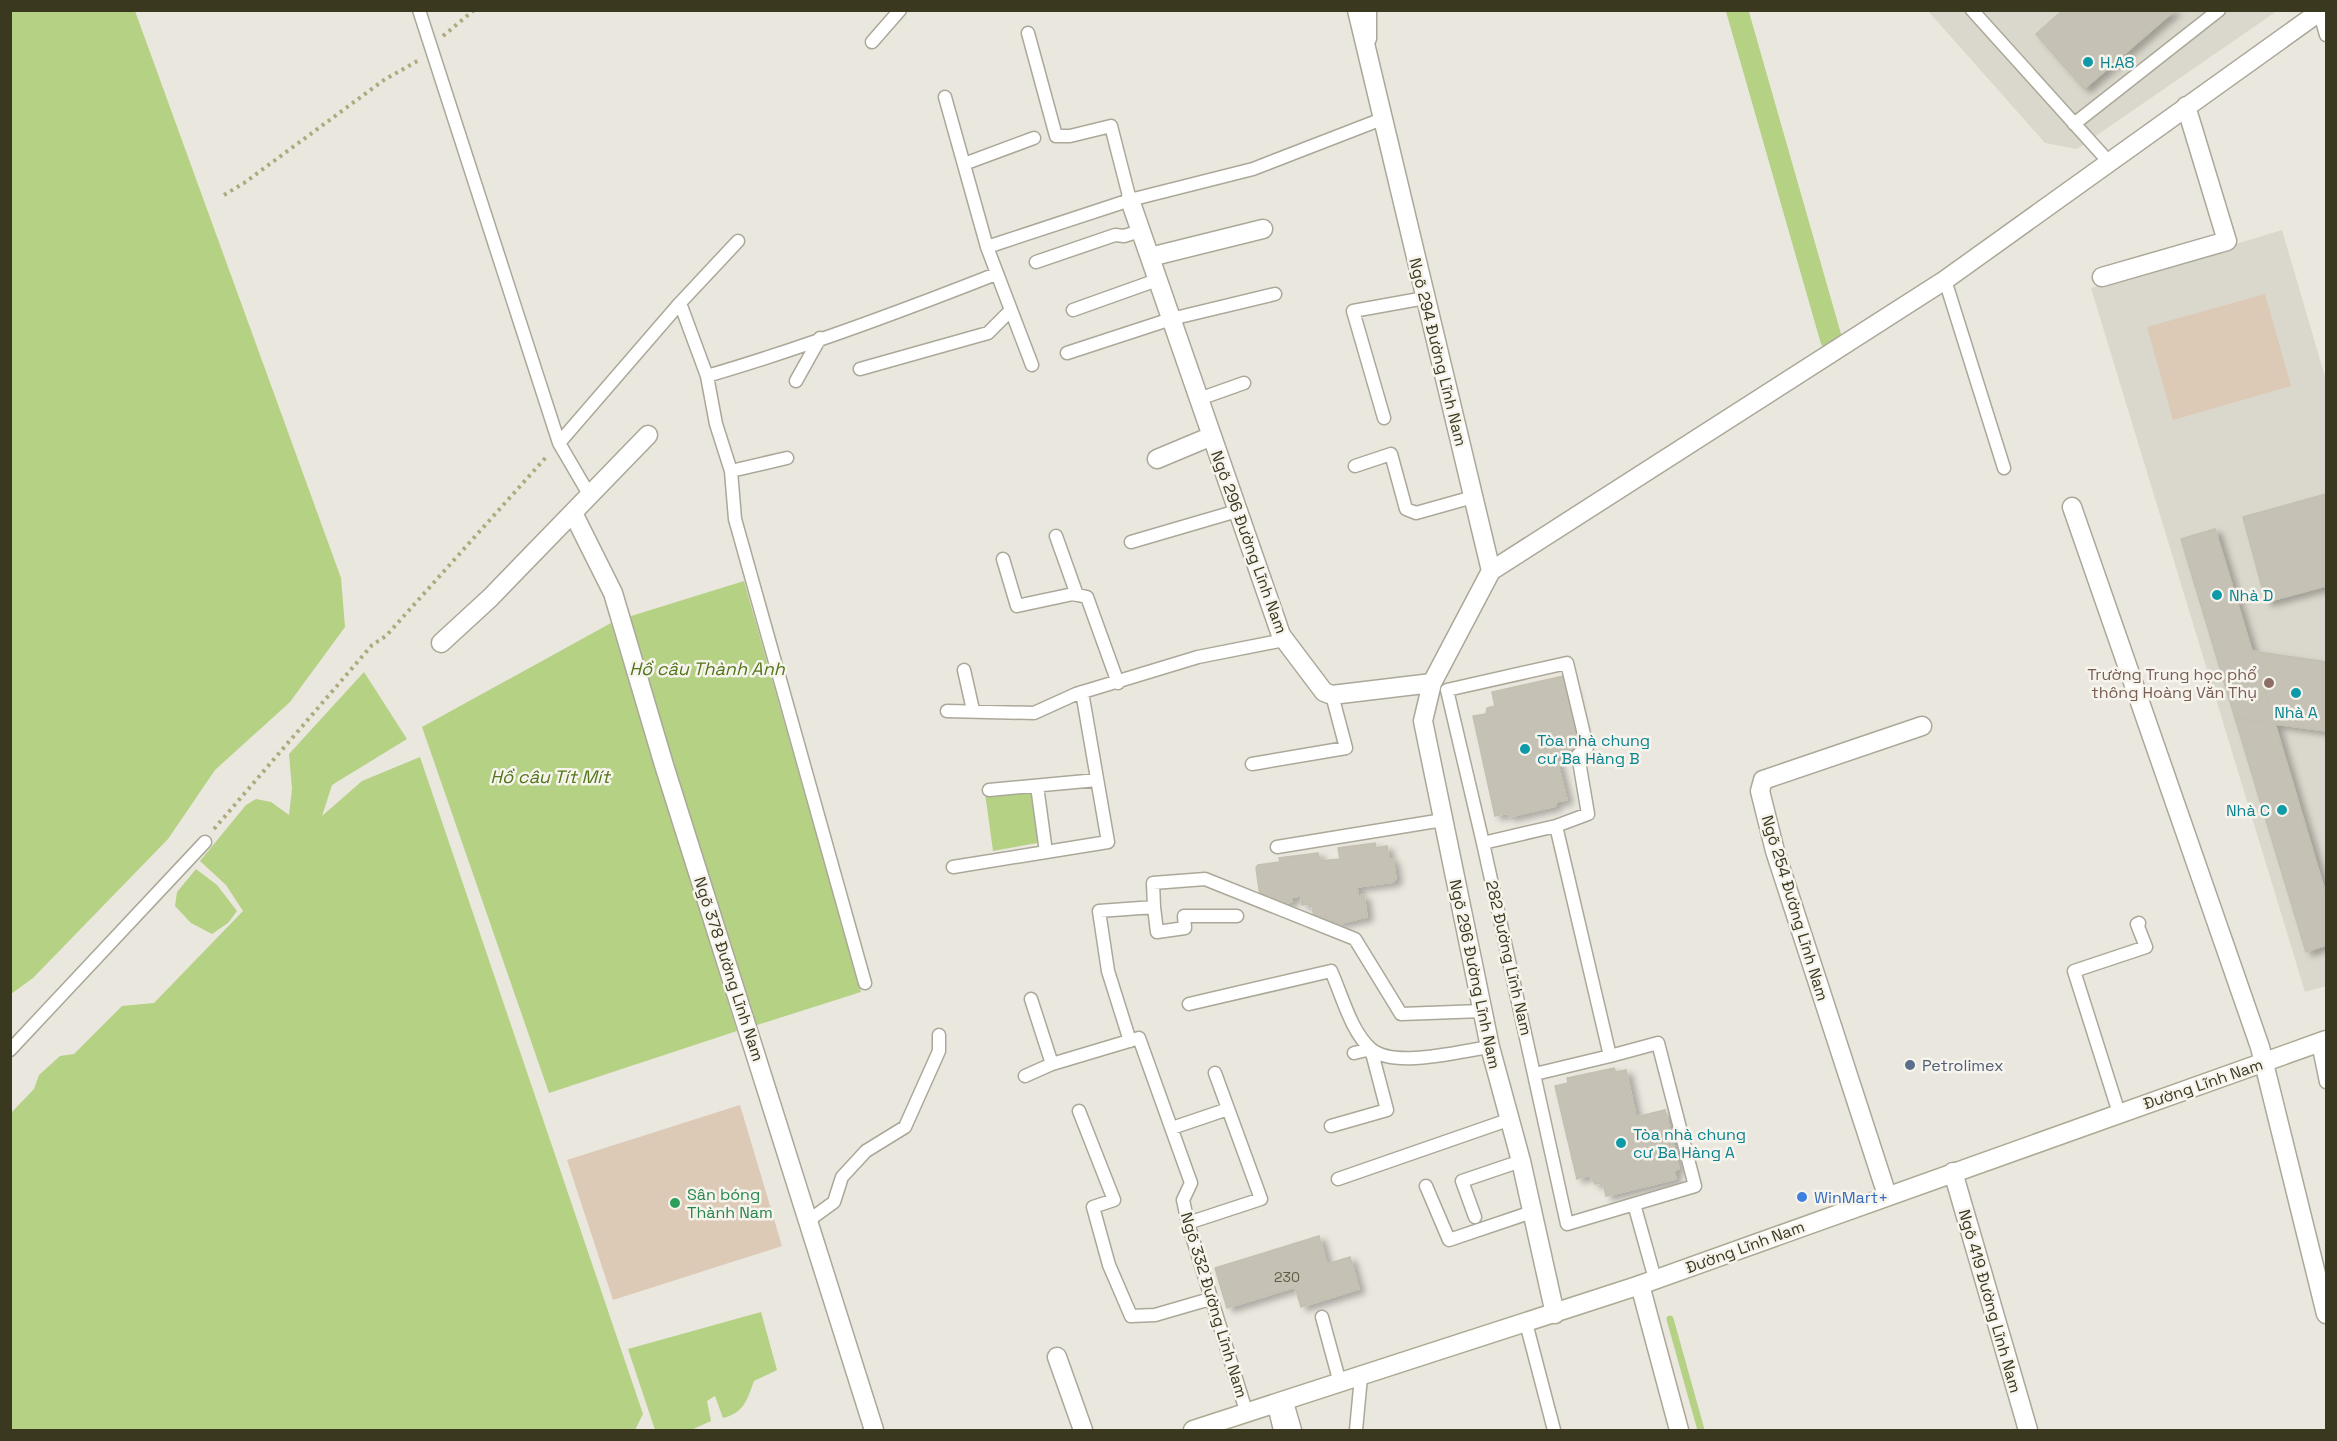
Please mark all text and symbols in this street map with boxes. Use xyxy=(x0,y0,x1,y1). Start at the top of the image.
place label: H.A8 xyxy=(2100,52,2135,73)
marker: H.A8 xyxy=(2081,55,2095,69)
street label: Ngõ 294 Đường Lĩnh Nam xyxy=(1404,256,1472,448)
street label: Ngõ 296 Đường Lĩnh Nam xyxy=(1206,448,1292,636)
place label: Nhà D xyxy=(2229,585,2273,606)
marker: Nhà D xyxy=(2210,588,2224,602)
water label: Hồ câu Thành Anh xyxy=(629,657,786,680)
place label: Trường Trung học phổ thông Hoàng Văn Thụ xyxy=(2087,664,2257,703)
marker: Trường Trung học phổ thông Hoàng Văn Thụ xyxy=(2262,676,2276,690)
marker: Nhà A xyxy=(2289,686,2303,700)
place label: Nhà A xyxy=(2274,702,2318,723)
place label: Tòa nhà chung cư Ba Hàng B xyxy=(1537,730,1650,769)
marker: Tòa nhà chung cư Ba Hàng B xyxy=(1518,742,1532,756)
water label: Hồ câu Tít Mít xyxy=(490,765,611,788)
place label: Nhà C xyxy=(2226,800,2270,821)
marker: Nhà C xyxy=(2275,803,2289,817)
street label: Ngõ 254 Đường Lĩnh Nam xyxy=(1757,813,1833,1003)
street label: Ngõ 378 Đường Lĩnh Nam xyxy=(689,874,769,1064)
street label: Ngõ 296 Đường Lĩnh Nam xyxy=(1445,877,1505,1071)
street label: 282 Đường Lĩnh Nam xyxy=(1481,878,1537,1038)
street label: Đường Lĩnh Nam xyxy=(2140,1054,2266,1114)
place label: Petrolimex xyxy=(1922,1055,2004,1076)
marker: Petrolimex xyxy=(1903,1058,1917,1072)
place label: Tòa nhà chung cư Ba Hàng A xyxy=(1633,1124,1746,1163)
marker: Tòa nhà chung cư Ba Hàng A xyxy=(1614,1136,1628,1150)
place label: Sân bóng Thành Nam xyxy=(687,1184,773,1223)
place label: WinMart+ xyxy=(1814,1187,1888,1208)
marker: WinMart+ xyxy=(1795,1190,1809,1204)
marker: Sân bóng Thành Nam xyxy=(668,1196,682,1210)
street label: Ngõ 419 Đường Lĩnh Nam xyxy=(1954,1207,2026,1395)
street label: Ngõ 332 Đường Lĩnh Nam xyxy=(1176,1210,1252,1400)
street label: Đường Lĩnh Nam xyxy=(1683,1216,1807,1278)
house number: 230 xyxy=(1274,1268,1300,1286)

